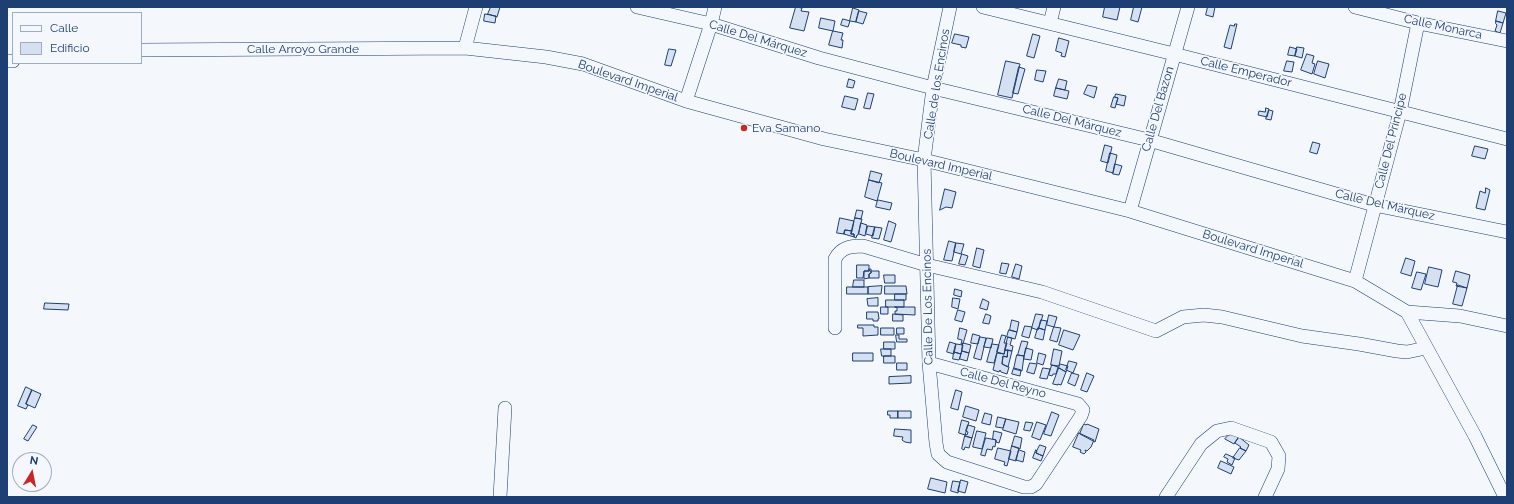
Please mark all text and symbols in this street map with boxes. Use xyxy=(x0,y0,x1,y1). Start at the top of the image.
legend xyxy=(12,12,142,64)
street label: Calle Monarca xyxy=(1403,12,1483,42)
street label: Calle Del Márquez xyxy=(707,17,809,61)
text: Calle xyxy=(50,21,78,35)
street label: Calle de los Encinos xyxy=(921,28,953,140)
text: Edificio xyxy=(50,41,90,55)
street label: Calle Arroyo Grande xyxy=(247,42,359,56)
street label: Calle Emperador xyxy=(1199,54,1293,90)
street label: Boulevard Imperial xyxy=(576,57,680,105)
street label: Calle Del Bazon xyxy=(1139,65,1177,153)
street label: Calle Del Príncipe xyxy=(1372,92,1410,190)
street label: Calle Del Márquez xyxy=(1021,102,1123,140)
place label: Eva Samano xyxy=(752,121,820,135)
marker: Eva Samano xyxy=(739,123,749,133)
street label: Boulevard Imperial xyxy=(888,146,994,184)
street label: Calle Del Márquez xyxy=(1334,187,1436,223)
street label: Boulevard Imperial xyxy=(1201,227,1305,271)
street label: Calle De Los Encinos xyxy=(920,249,936,365)
street label: Calle Del Reyno xyxy=(958,365,1048,401)
north arrow xyxy=(12,452,52,492)
text: N xyxy=(29,454,39,468)

